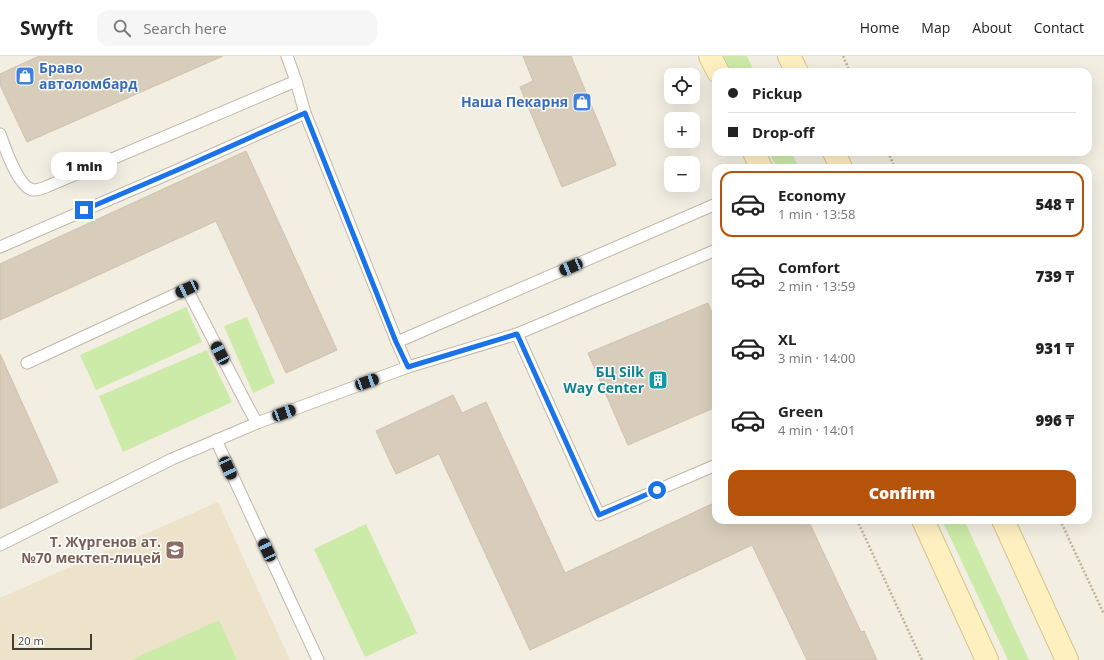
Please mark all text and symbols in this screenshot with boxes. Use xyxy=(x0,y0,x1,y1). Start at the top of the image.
search box xyxy=(97,10,377,46)
text: Swyft xyxy=(20,15,73,41)
icon: search xyxy=(111,17,133,39)
text: Search here xyxy=(143,18,227,38)
text: Home xyxy=(860,18,899,37)
text: Map xyxy=(921,18,950,37)
text: About xyxy=(972,18,1012,37)
text: Contact xyxy=(1034,18,1084,37)
place label: Браво автоломбард xyxy=(39,58,138,93)
shop icon: Браво автоломбард xyxy=(14,65,36,87)
map controls xyxy=(664,68,700,192)
button: locate xyxy=(664,68,700,104)
text: Pickup xyxy=(752,83,802,103)
shop icon: Наша Пекарня xyxy=(571,91,593,113)
place label: Наша Пекарня xyxy=(461,92,568,111)
button: + xyxy=(664,112,700,148)
text: Drop-off xyxy=(752,122,814,142)
callout: 1 min xyxy=(51,152,117,180)
button: − xyxy=(664,156,700,192)
text: 1 min xyxy=(66,157,102,175)
text: Economy xyxy=(778,185,846,205)
icon: car xyxy=(730,186,766,222)
text: 548 ₸ xyxy=(1036,194,1074,214)
route end xyxy=(75,201,93,219)
text: 1 min · 13:58 xyxy=(778,205,855,223)
car xyxy=(558,257,584,277)
text: Comfort xyxy=(778,257,840,277)
icon: car xyxy=(730,258,766,294)
text: 739 ₸ xyxy=(1036,266,1074,286)
text: 2 min · 13:59 xyxy=(778,277,855,295)
car xyxy=(174,278,200,300)
text: XL xyxy=(778,329,796,349)
icon: car xyxy=(730,330,766,366)
text: 931 ₸ xyxy=(1036,338,1074,358)
car xyxy=(209,340,231,366)
text: 3 min · 14:00 xyxy=(778,349,855,367)
place label: БЦ Silk Way Center xyxy=(563,362,645,397)
building icon: БЦ Silk Way Center xyxy=(647,369,669,391)
car xyxy=(354,372,380,392)
text: Green xyxy=(778,401,823,421)
icon: car xyxy=(730,402,766,438)
car xyxy=(271,403,297,423)
text: 996 ₸ xyxy=(1036,410,1074,430)
text: 4 min · 14:01 xyxy=(778,421,855,439)
car xyxy=(217,455,239,481)
button: Confirm xyxy=(728,470,1076,516)
route start xyxy=(648,481,666,499)
place label: Т. Жүргенов ат. №70 мектеп-лицей xyxy=(21,532,161,567)
car xyxy=(256,537,278,563)
school or university icon: Т. Жүргенов ат. №70 мектеп-лицей xyxy=(164,539,186,561)
scale bar xyxy=(12,632,92,651)
text: 20 m xyxy=(18,633,44,648)

